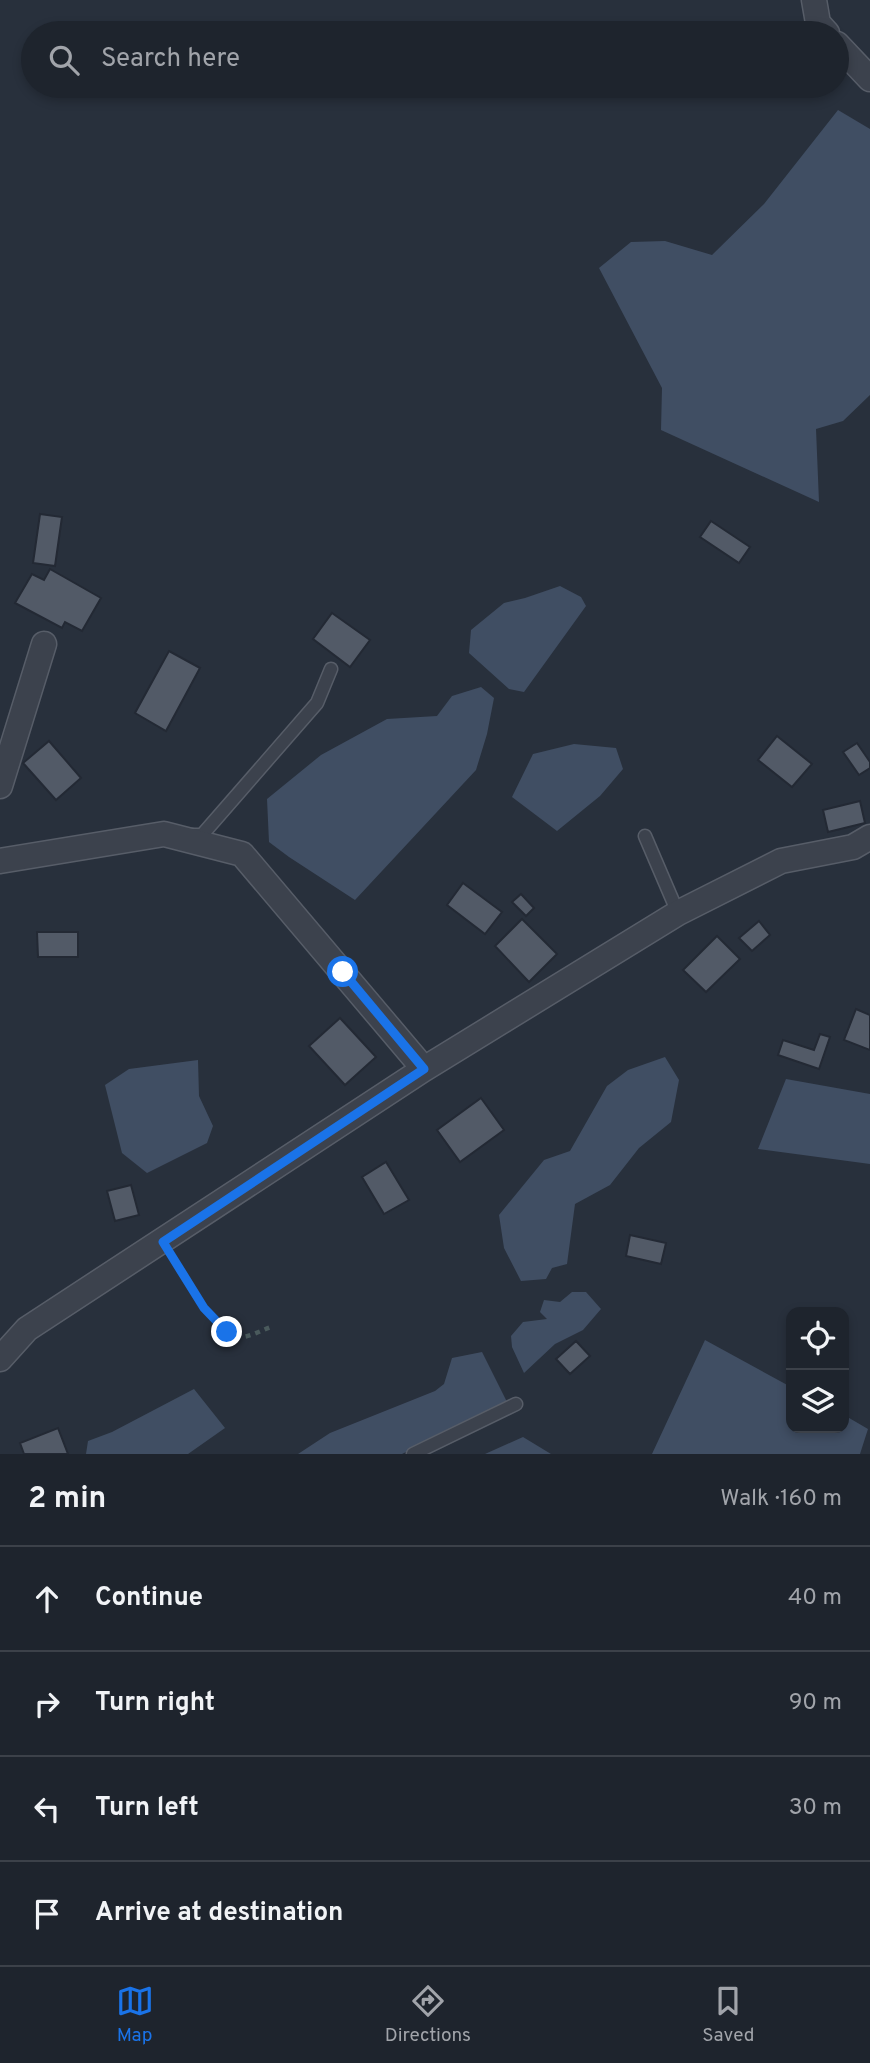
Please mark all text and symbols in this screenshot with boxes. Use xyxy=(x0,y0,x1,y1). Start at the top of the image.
search box xyxy=(21,21,849,98)
icon: search xyxy=(45,41,83,79)
text: Search here xyxy=(101,43,240,76)
route start xyxy=(327,956,358,987)
map controls xyxy=(786,1307,849,1433)
button: locate xyxy=(786,1307,849,1370)
route end xyxy=(211,1316,242,1347)
button: layers xyxy=(786,1370,849,1433)
text: 2 min xyxy=(28,1481,106,1518)
text: Walk · 160 m xyxy=(720,1485,842,1514)
icon: ahead xyxy=(28,1580,66,1618)
text: Continue xyxy=(95,1582,203,1615)
text: 40 m xyxy=(788,1584,842,1613)
icon: right xyxy=(28,1685,66,1723)
text: Turn right xyxy=(95,1687,215,1720)
text: 90 m xyxy=(789,1689,842,1718)
icon: left xyxy=(28,1790,66,1828)
text: Turn left xyxy=(95,1792,199,1825)
text: 30 m xyxy=(789,1794,842,1823)
icon: arrive xyxy=(28,1895,66,1933)
text: Arrive at destination xyxy=(95,1897,343,1930)
tab: Map xyxy=(116,1982,154,2048)
tab: Directions xyxy=(385,1982,471,2048)
tab: Saved xyxy=(702,1982,754,2048)

